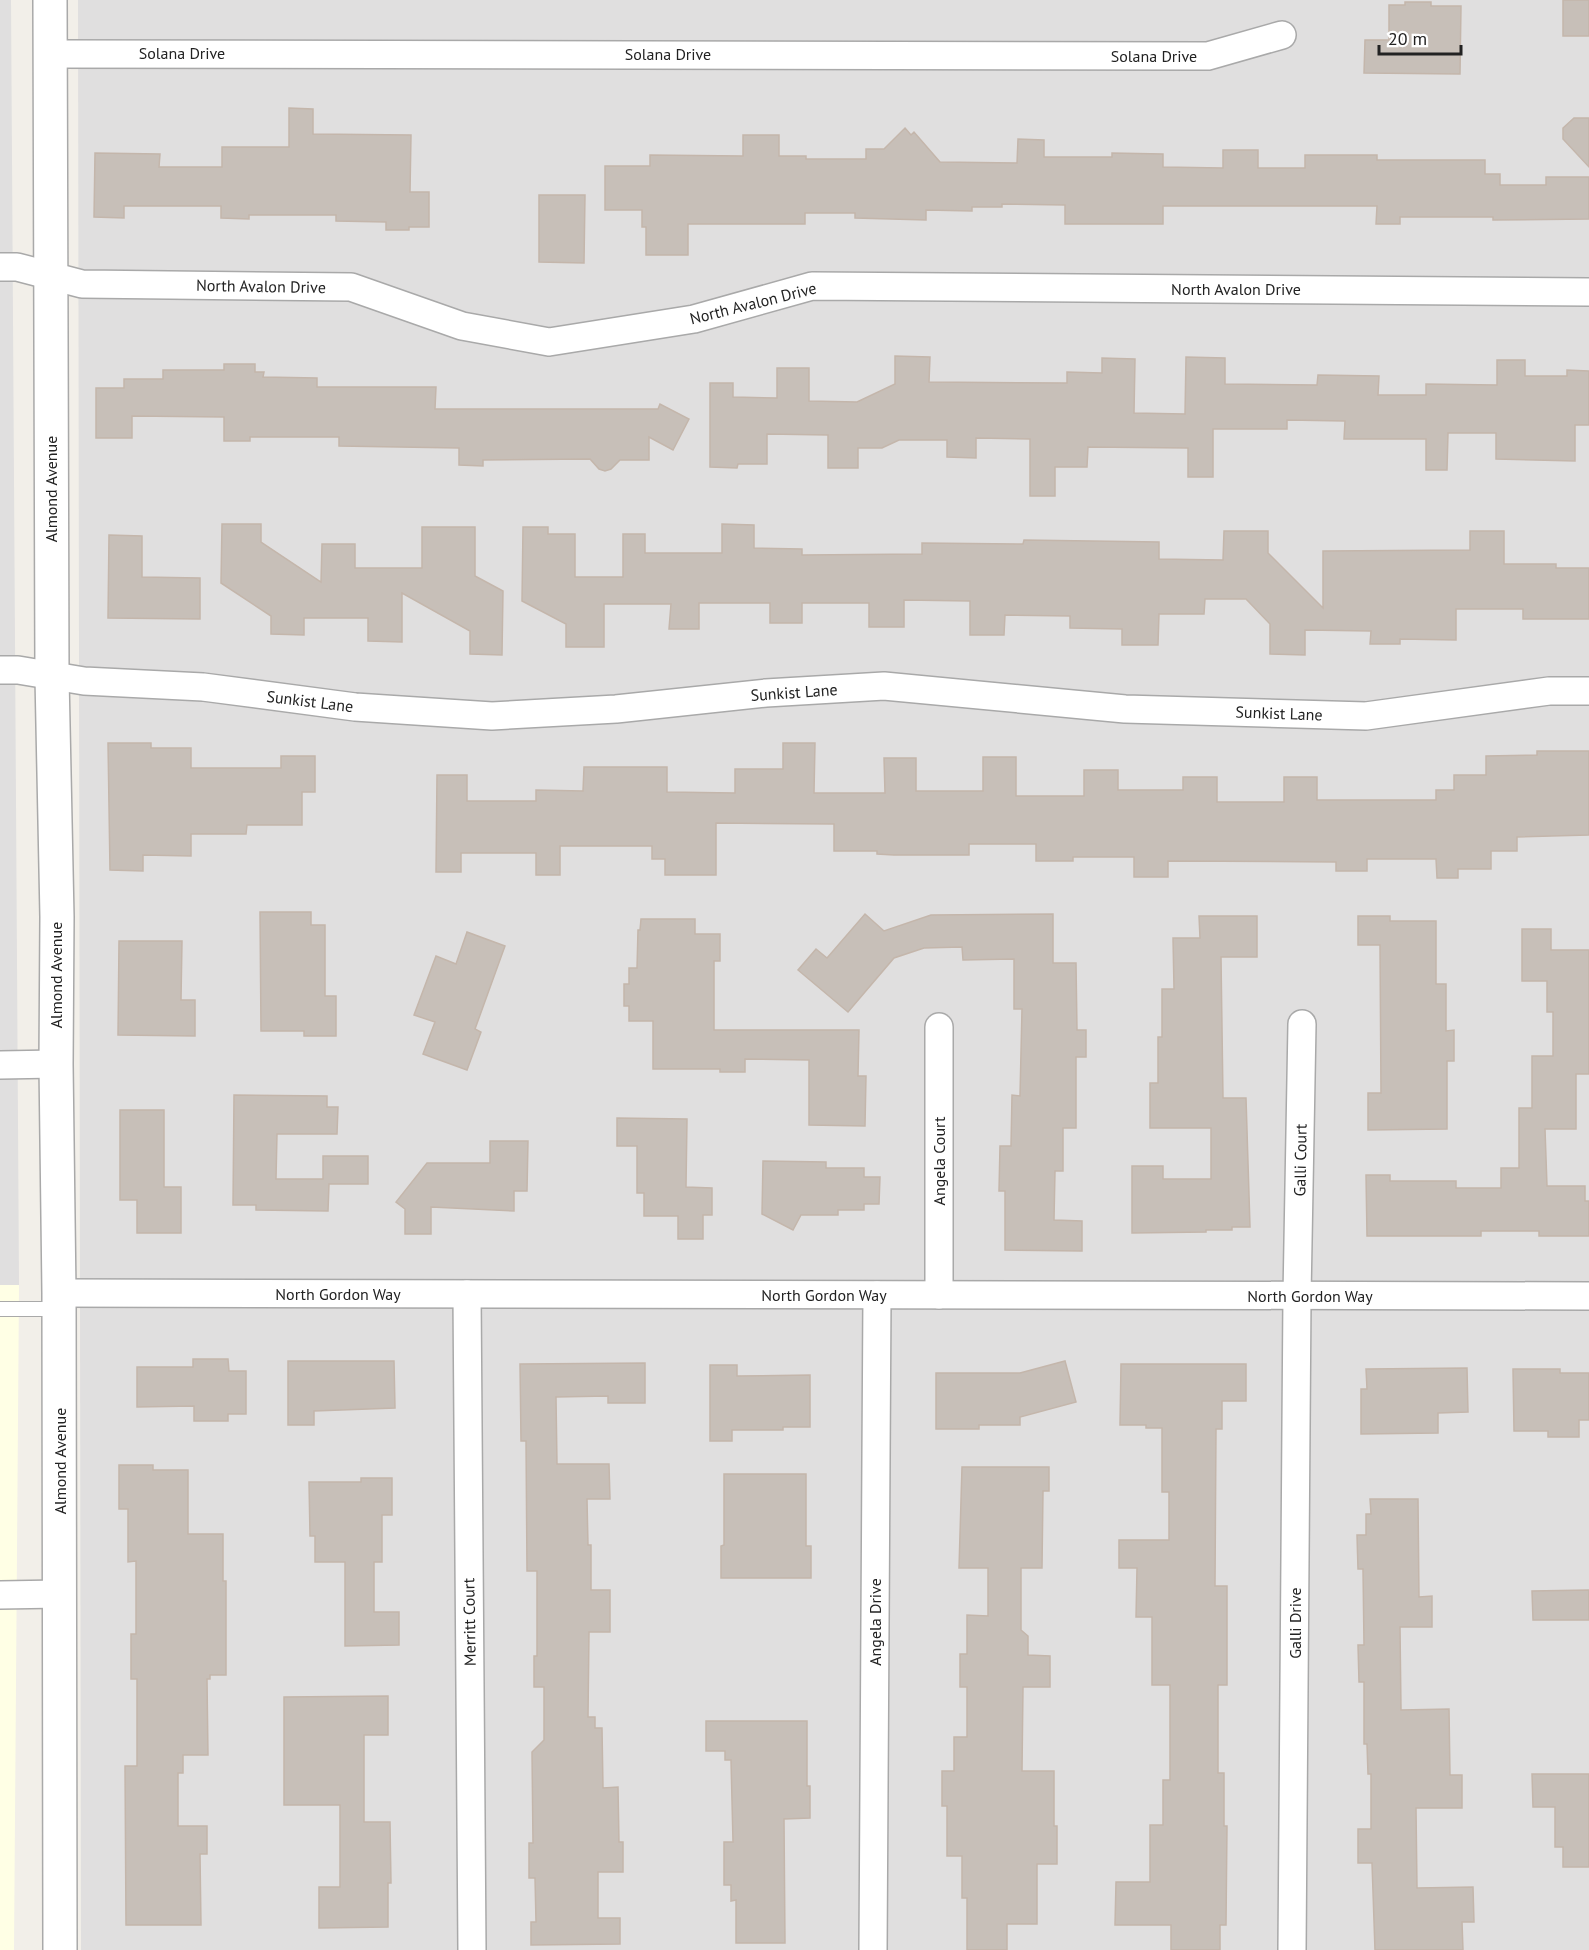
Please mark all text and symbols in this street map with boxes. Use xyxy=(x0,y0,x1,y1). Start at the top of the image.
scale bar xyxy=(1379,18,1462,56)
text: 20 m xyxy=(1388,27,1427,50)
street label: Solana Drive xyxy=(139,43,225,63)
street label: Solana Drive xyxy=(625,44,711,64)
street label: Solana Drive xyxy=(1111,46,1197,66)
street label: North Avalon Drive xyxy=(196,275,326,297)
street label: North Avalon Drive xyxy=(688,278,818,328)
street label: North Avalon Drive xyxy=(1171,279,1301,299)
street label: Almond Avenue xyxy=(41,436,61,542)
street label: Sunkist Lane xyxy=(750,679,838,705)
street label: Sunkist Lane xyxy=(266,686,354,716)
street label: Sunkist Lane xyxy=(1235,701,1323,725)
street label: Almond Avenue xyxy=(46,922,66,1028)
street label: Angela Court xyxy=(929,1116,949,1205)
street label: Galli Court xyxy=(1289,1123,1311,1197)
street label: North Gordon Way xyxy=(275,1284,401,1304)
street label: North Gordon Way xyxy=(761,1285,887,1305)
street label: North Gordon Way xyxy=(1247,1286,1373,1306)
street label: Almond Avenue xyxy=(50,1408,70,1514)
street label: Merritt Court xyxy=(458,1577,480,1666)
street label: Angela Drive xyxy=(865,1578,885,1666)
street label: Galli Drive xyxy=(1285,1587,1305,1659)

